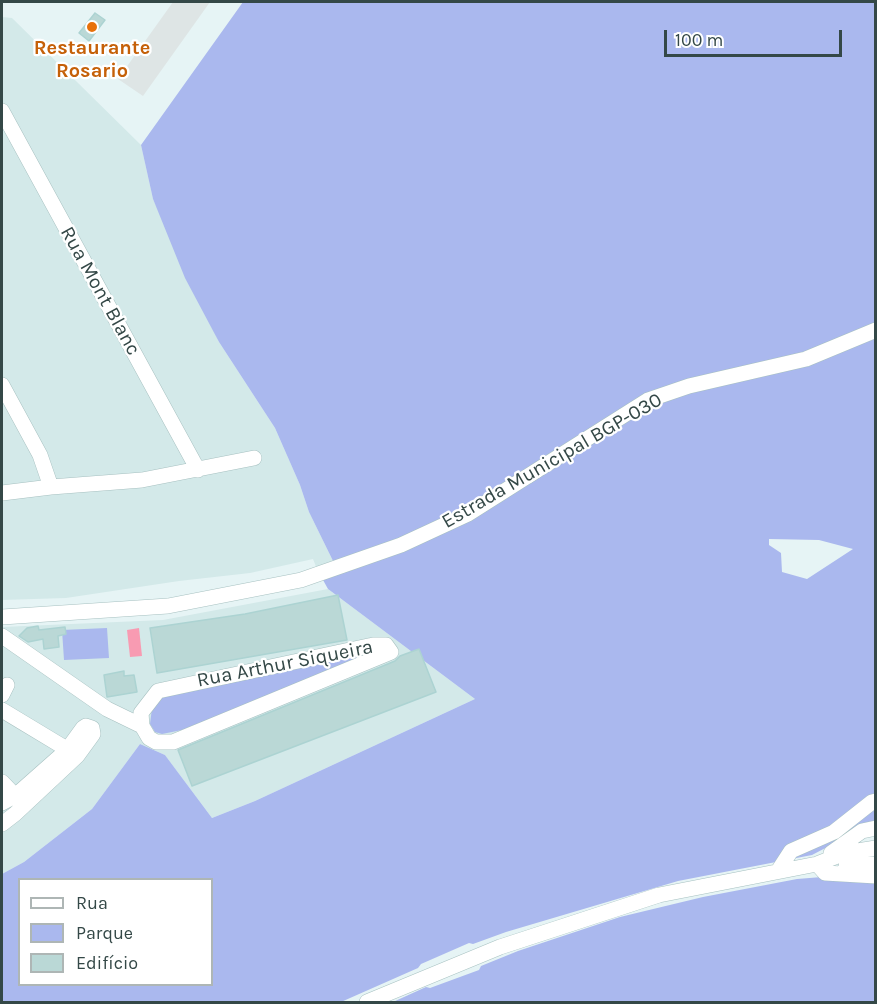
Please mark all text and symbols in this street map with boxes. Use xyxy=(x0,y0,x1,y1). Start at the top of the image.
scale bar xyxy=(667,18,846,56)
marker: Restaurante Rosario xyxy=(85,20,99,34)
text: 100 m xyxy=(675,29,723,51)
place label: Restaurante Rosario xyxy=(34,36,150,83)
street label: Rua Mont Blanc xyxy=(55,222,145,360)
street label: Estrada Municipal BGP-030 xyxy=(438,388,666,534)
street label: Rua Arthur Siqueira xyxy=(195,635,375,693)
legend xyxy=(18,878,213,986)
text: Rua xyxy=(76,892,108,914)
text: Parque xyxy=(76,922,133,944)
text: Edifício xyxy=(76,952,138,974)

